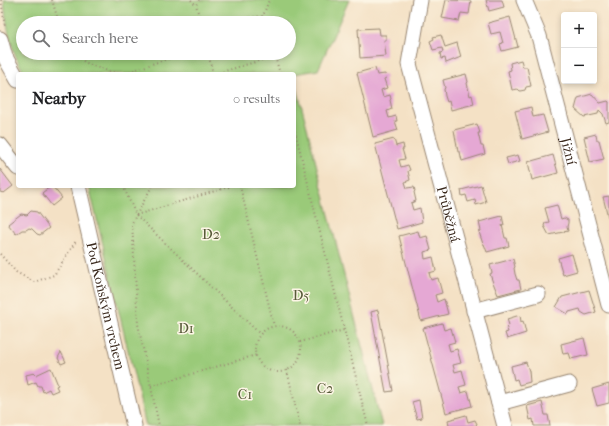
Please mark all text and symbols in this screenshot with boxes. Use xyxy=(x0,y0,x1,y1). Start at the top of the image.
map controls xyxy=(561,12,597,84)
button: + xyxy=(561,12,597,48)
search box xyxy=(16,16,296,60)
icon: search xyxy=(30,27,52,49)
text: Search here xyxy=(62,29,138,47)
button: − xyxy=(561,48,597,84)
text: Nearby xyxy=(32,88,86,108)
text: 0 results xyxy=(233,91,280,106)
street label: Jižní xyxy=(557,135,581,168)
street label: Průběžná xyxy=(433,184,464,244)
park label: D2 xyxy=(202,226,220,243)
street label: Pod Koňským vrchem xyxy=(83,240,129,372)
park label: D5 xyxy=(293,287,309,304)
park label: D1 xyxy=(178,320,194,337)
park label: C2 xyxy=(317,380,333,397)
park label: C1 xyxy=(238,386,252,403)

